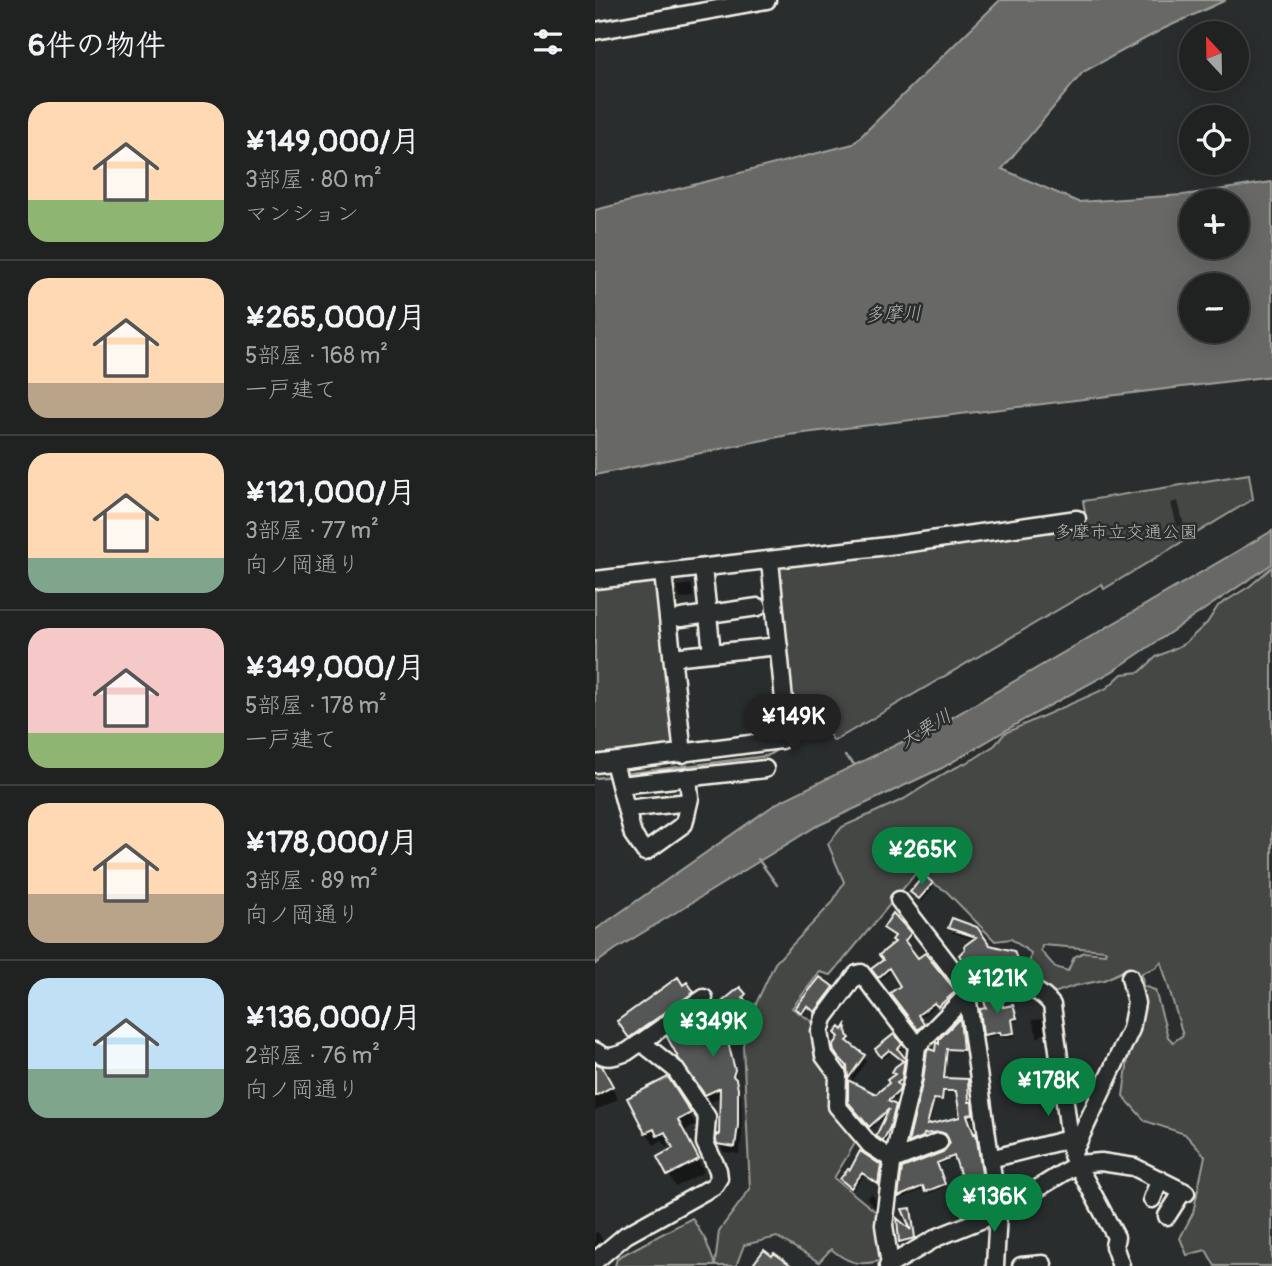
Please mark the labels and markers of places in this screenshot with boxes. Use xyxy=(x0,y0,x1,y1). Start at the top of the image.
pin: ¥149K xyxy=(744,694,842,754)
pin: ¥265K xyxy=(873,828,971,887)
pin: ¥121K xyxy=(948,956,1046,1016)
pin: ¥349K xyxy=(664,1000,762,1059)
pin: ¥178K xyxy=(999,1058,1097,1118)
pin: ¥136K xyxy=(945,1174,1043,1234)

